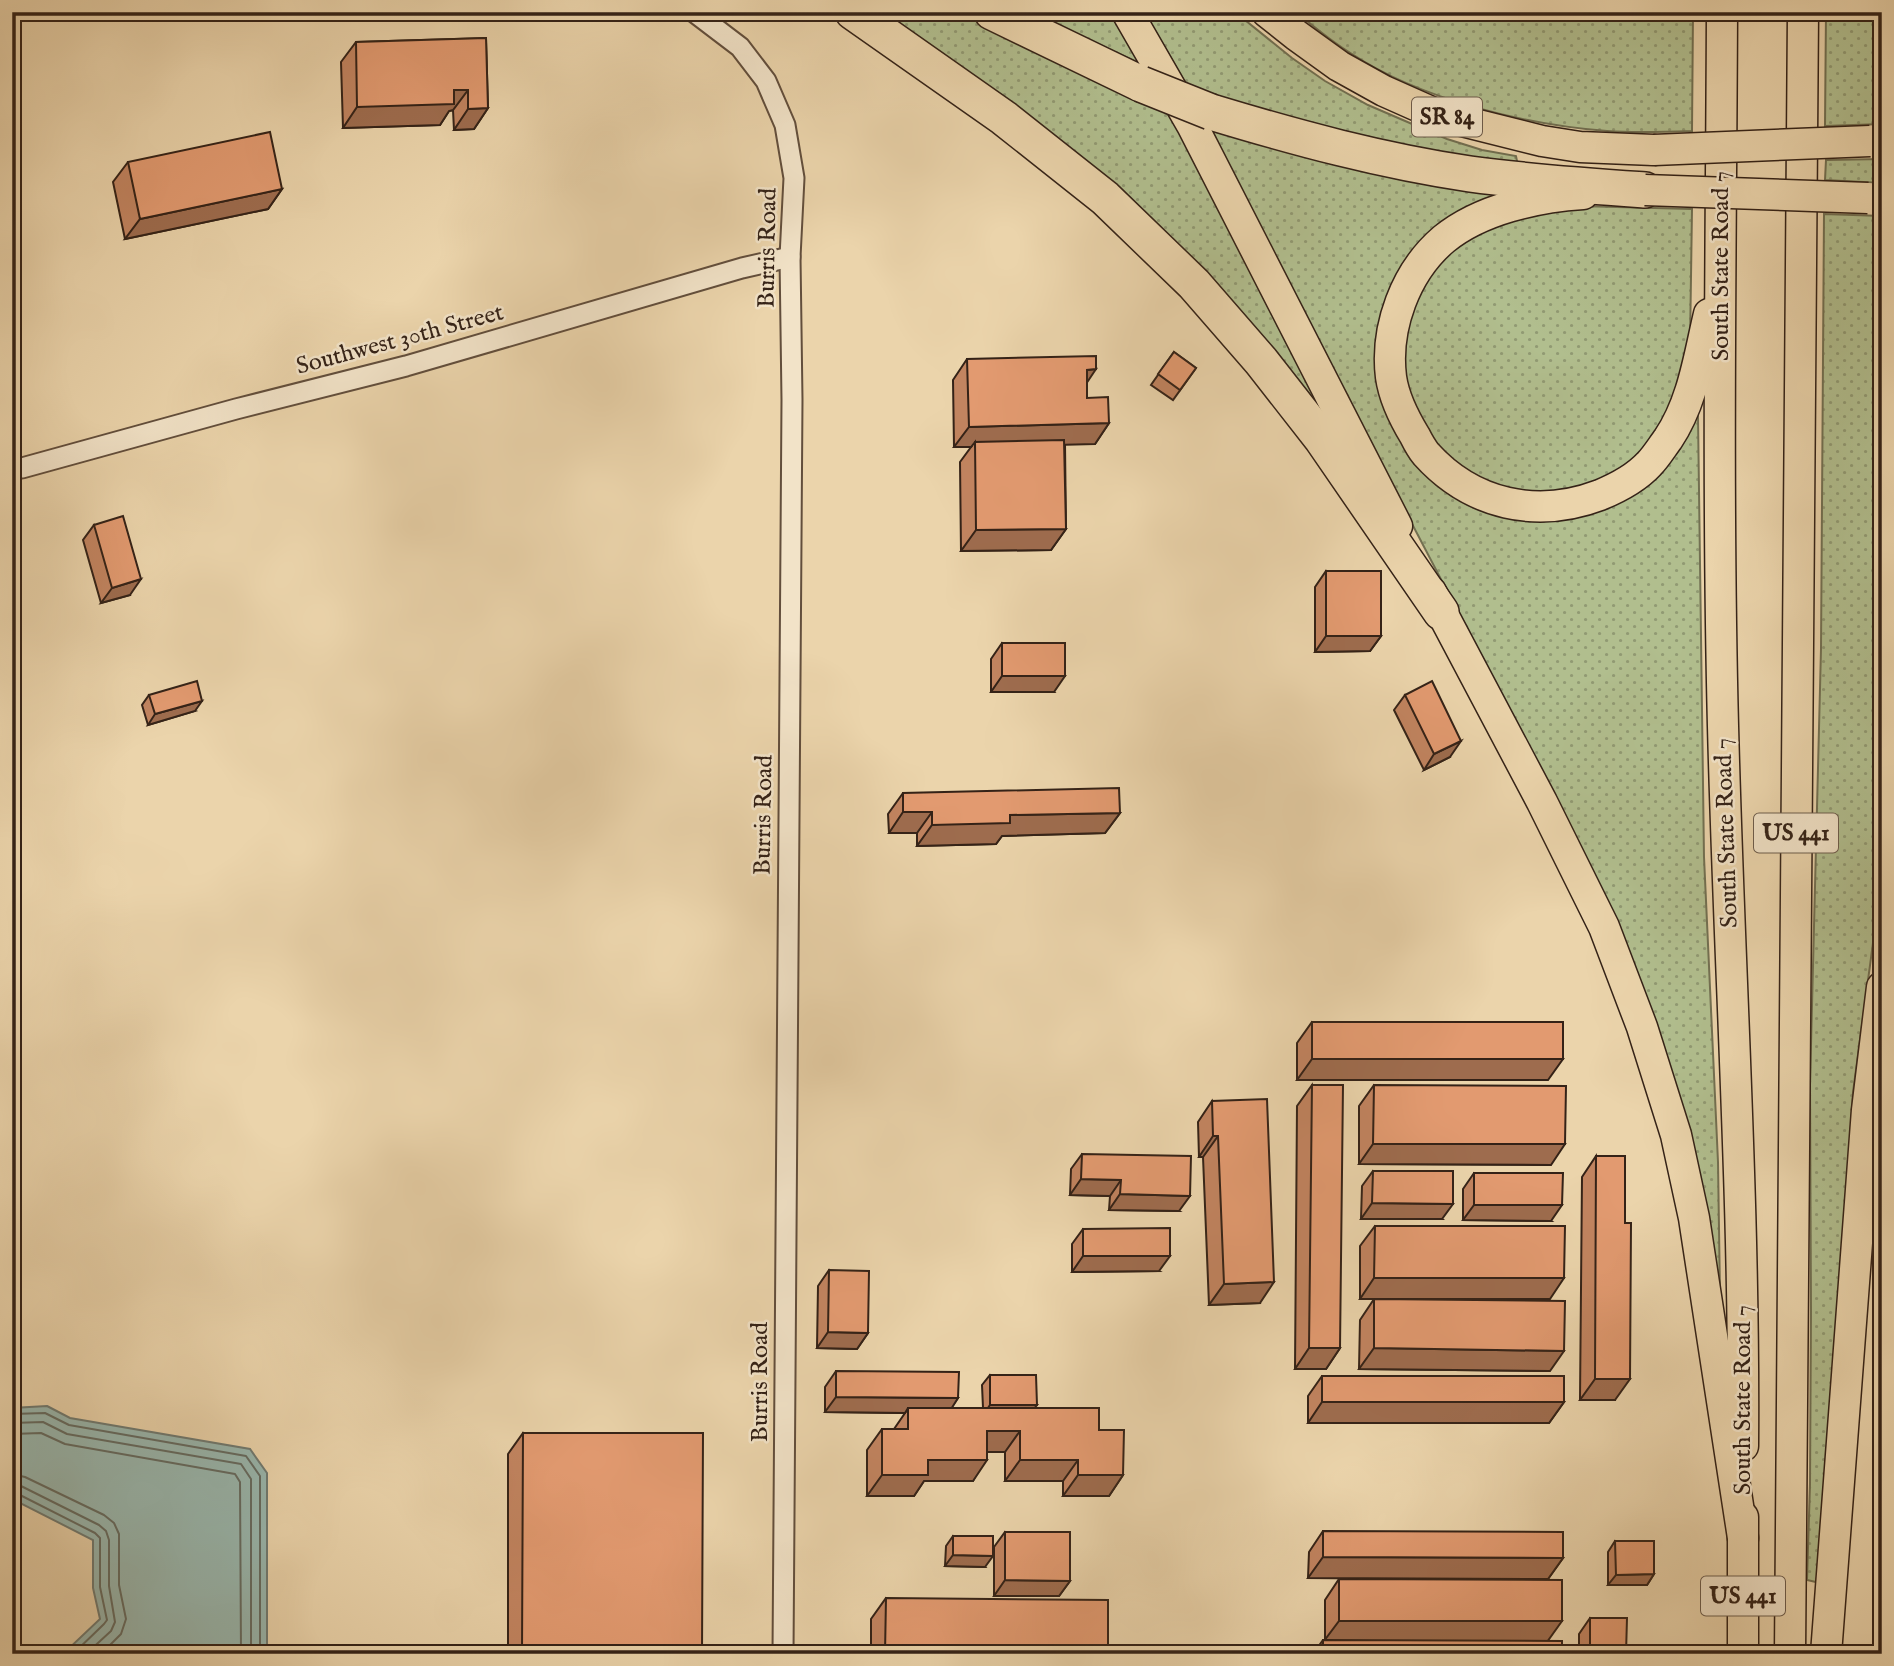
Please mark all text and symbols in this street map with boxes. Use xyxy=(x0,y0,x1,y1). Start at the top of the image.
road number: SR 84 xyxy=(1412,98,1482,136)
street label: South State Road 7 xyxy=(1706,171,1737,361)
street label: Burris Road xyxy=(751,187,785,308)
street label: Southwest 30th Street xyxy=(293,297,507,383)
street label: South State Road 7 xyxy=(1708,738,1746,928)
street label: Burris Road xyxy=(747,754,781,875)
road number: US 441 xyxy=(1754,814,1838,852)
street label: South State Road 7 xyxy=(1728,1305,1759,1495)
street label: Burris Road xyxy=(745,1322,776,1442)
road number: US 441 xyxy=(1701,1576,1785,1616)

